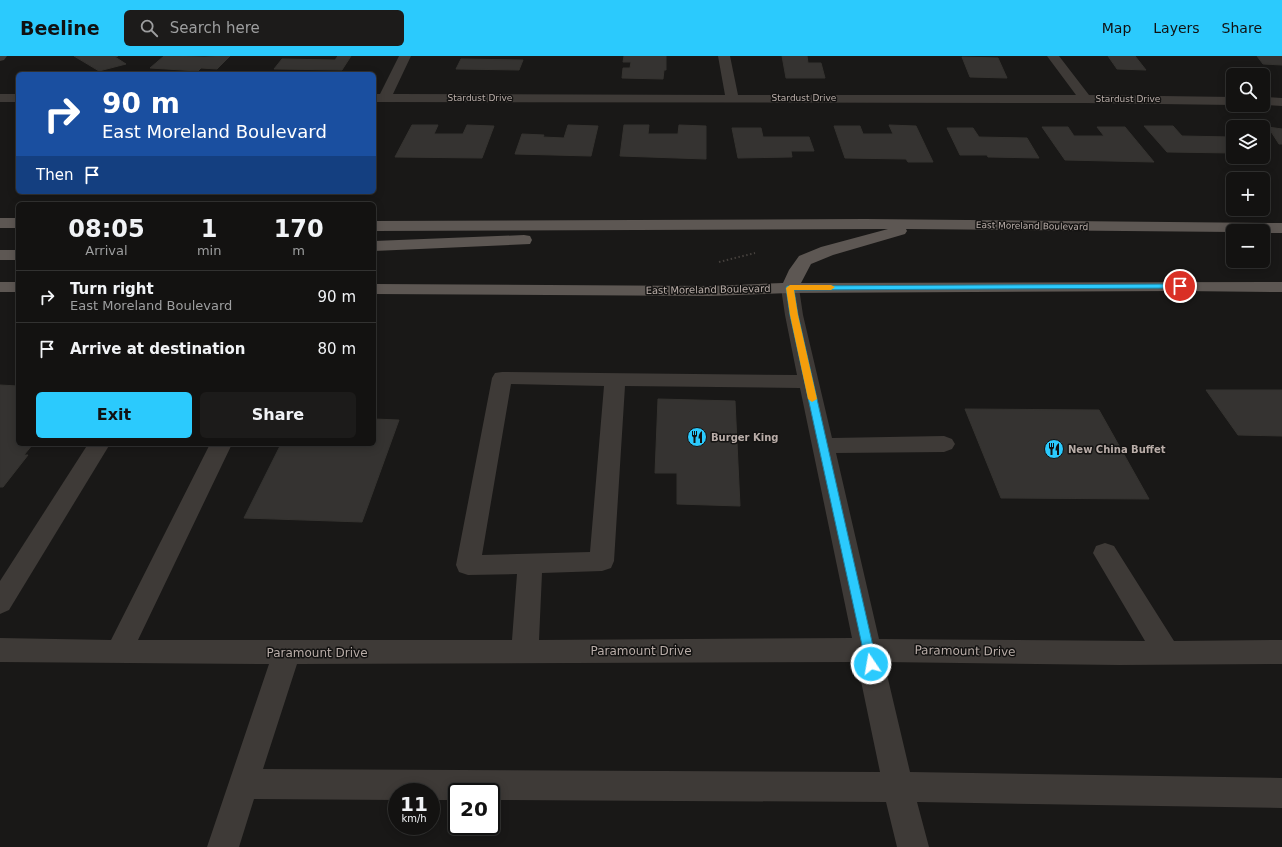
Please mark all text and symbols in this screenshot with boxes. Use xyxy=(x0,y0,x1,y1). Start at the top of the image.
search box xyxy=(124,10,404,46)
text: Beeline xyxy=(20,17,100,39)
icon: search xyxy=(138,17,160,39)
text: Search here xyxy=(170,19,260,37)
text: Map xyxy=(1102,20,1131,36)
text: Layers xyxy=(1153,20,1200,36)
text: Share xyxy=(1222,20,1262,36)
map controls xyxy=(1226,68,1270,268)
button: search xyxy=(1226,68,1270,112)
text: 90 m xyxy=(102,87,180,120)
icon: right xyxy=(36,88,88,140)
street label: Stardust Drive xyxy=(448,93,513,103)
street label: Stardust Drive xyxy=(772,93,837,103)
street label: Stardust Drive xyxy=(1096,94,1161,104)
button: layers xyxy=(1226,120,1270,164)
text: East Moreland Boulevard xyxy=(102,121,327,142)
icon: arrive xyxy=(81,164,103,186)
text: Then xyxy=(36,166,73,184)
button: + xyxy=(1226,172,1270,216)
text: 08:05 xyxy=(68,215,145,243)
text: 1 xyxy=(201,215,217,243)
text: 170 xyxy=(274,215,324,243)
street label: East Moreland Boulevard xyxy=(976,220,1088,232)
button: − xyxy=(1226,224,1270,268)
text: Arrival xyxy=(85,243,128,258)
text: min xyxy=(197,243,221,258)
text: m xyxy=(292,243,305,258)
pin xyxy=(1163,269,1197,303)
icon: arrive xyxy=(1169,275,1191,297)
text: Turn right xyxy=(70,280,154,298)
street label: East Moreland Boulevard xyxy=(645,283,771,296)
icon: right xyxy=(36,286,58,308)
text: 90 m xyxy=(318,288,356,306)
text: East Moreland Boulevard xyxy=(70,298,232,313)
icon: arrive xyxy=(36,338,58,360)
text: Arrive at destination xyxy=(70,340,245,358)
text: 80 m xyxy=(318,340,356,358)
button: Exit xyxy=(36,392,192,438)
button: Share xyxy=(200,392,356,438)
restaurant icon: Burger King xyxy=(686,426,708,448)
place label: Burger King xyxy=(711,432,778,443)
restaurant icon: New China Buffet xyxy=(1043,438,1065,460)
place label: New China Buffet xyxy=(1068,444,1166,455)
position arrow xyxy=(850,643,892,685)
street label: Paramount Drive xyxy=(914,643,1016,659)
street label: Paramount Drive xyxy=(590,644,692,658)
street label: Paramount Drive xyxy=(266,646,368,660)
speed limit sign: 20 xyxy=(448,783,500,835)
text: 11 xyxy=(400,792,428,816)
text: km/h xyxy=(401,813,427,824)

